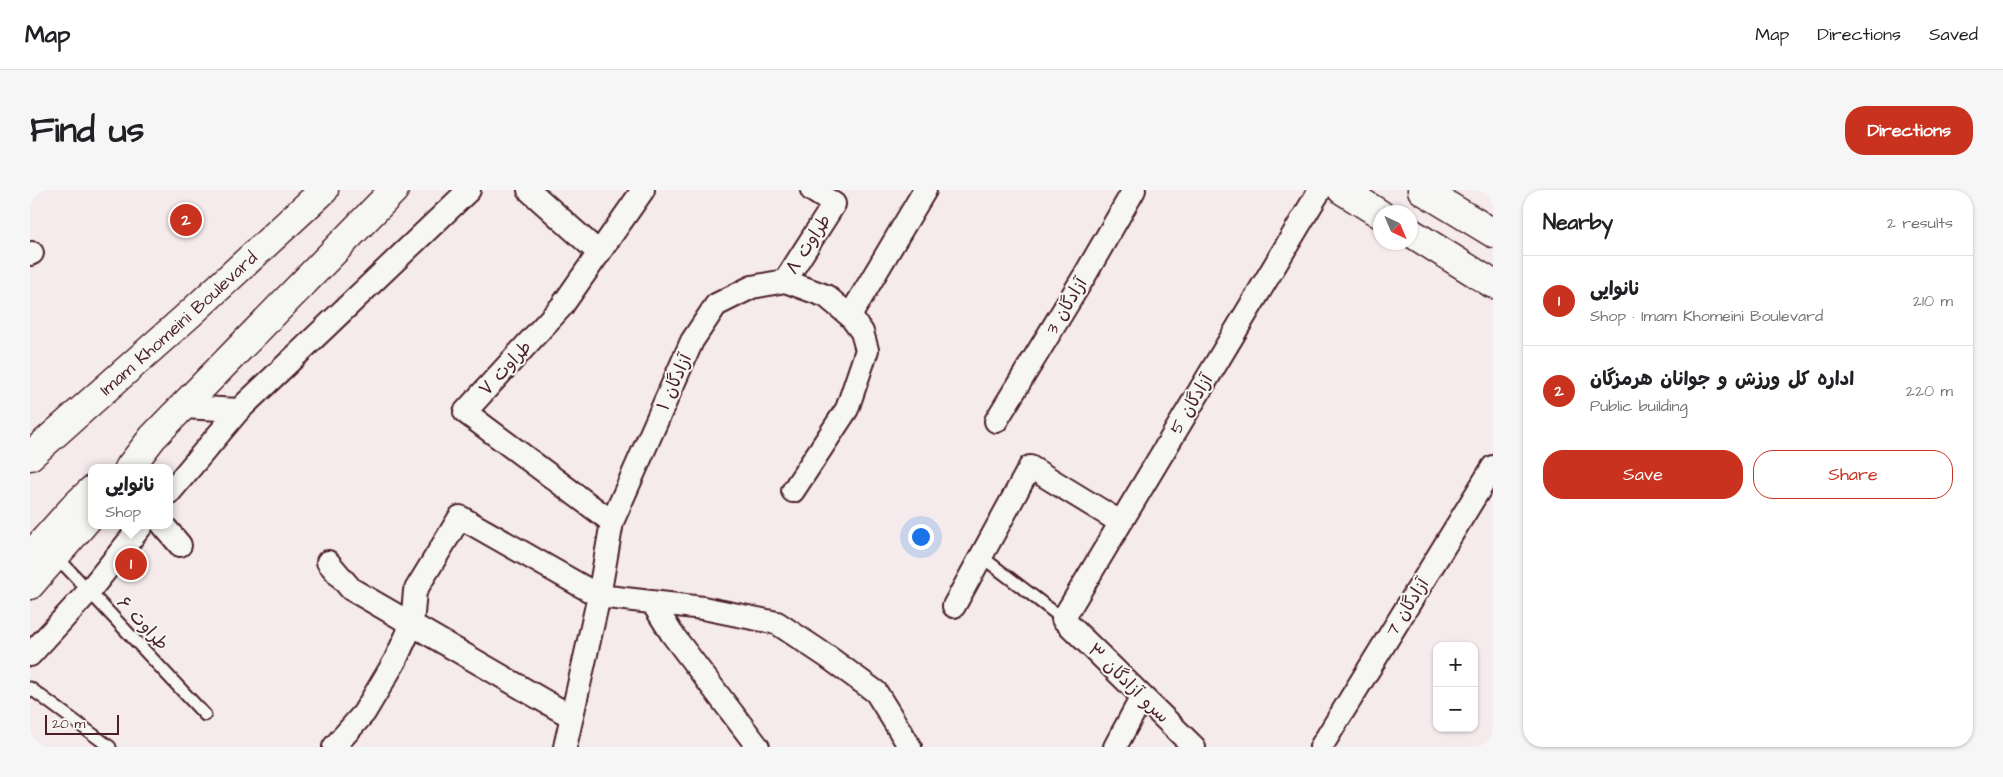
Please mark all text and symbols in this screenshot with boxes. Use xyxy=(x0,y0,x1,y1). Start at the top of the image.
text: Map xyxy=(25,18,70,52)
text: Map xyxy=(1755,22,1789,47)
text: Directions xyxy=(1817,22,1901,47)
text: Saved xyxy=(1929,22,1978,47)
text: Find us xyxy=(30,106,144,155)
button: Directions xyxy=(1845,106,1973,155)
pin: 2 xyxy=(170,201,202,239)
north arrow xyxy=(1373,205,1418,250)
text: Nearby xyxy=(1543,208,1613,237)
street label: طراوت ۸ xyxy=(780,209,837,279)
text: 2 results xyxy=(1887,212,1953,234)
street label: Imam Khomeini Boulevard xyxy=(94,246,263,402)
street label: آزادگان 3 xyxy=(1040,272,1094,339)
text: نانوایی xyxy=(1590,276,1641,303)
text: 1 xyxy=(1558,290,1560,312)
text: 210 m xyxy=(1913,290,1953,312)
text: Shop · Imam Khomeini Boulevard xyxy=(1590,305,1823,327)
street label: طراوت ۷ xyxy=(473,335,538,402)
street label: آزادگان ۱ xyxy=(651,348,699,415)
text: اداره کل ورزش و جوانان هرمزگان xyxy=(1590,366,1854,393)
street label: آزادگان 5 xyxy=(1164,368,1220,439)
text: 2 xyxy=(1554,380,1564,402)
text: 220 m xyxy=(1906,380,1953,402)
text: Public building xyxy=(1590,395,1688,417)
button: Save xyxy=(1543,450,1743,499)
button: Share xyxy=(1753,450,1953,499)
popup xyxy=(88,464,173,529)
text: نانوایی xyxy=(105,472,156,499)
text: Shop xyxy=(105,501,141,523)
your location xyxy=(908,524,934,550)
pin: 1 xyxy=(115,545,147,583)
street label: آزادگان 7 xyxy=(1380,572,1436,641)
street label: طراوت ۶ xyxy=(111,591,174,656)
street label: سرو آزادگان ۳ xyxy=(1082,638,1175,729)
map controls xyxy=(1433,642,1478,732)
button: + xyxy=(1433,642,1478,687)
button: − xyxy=(1433,687,1478,732)
scale bar xyxy=(45,712,119,735)
text: 20 m xyxy=(52,714,85,734)

